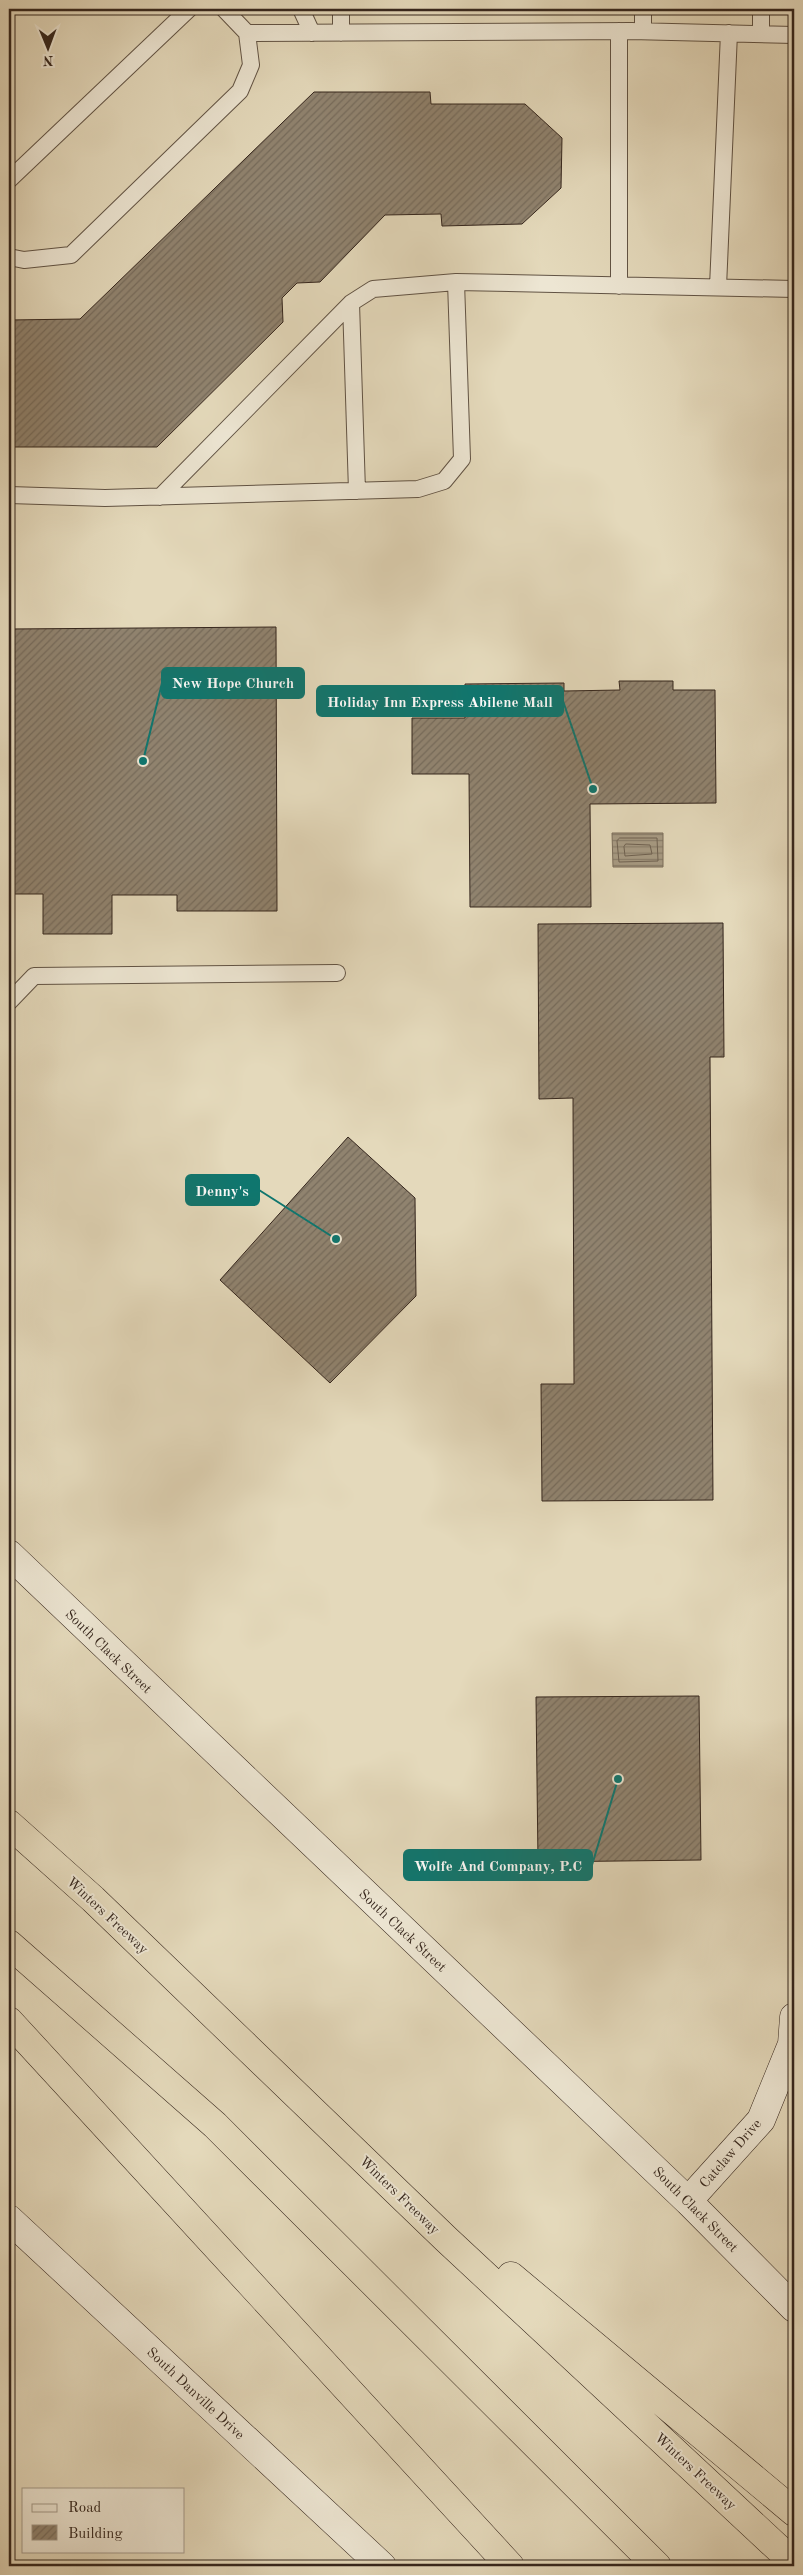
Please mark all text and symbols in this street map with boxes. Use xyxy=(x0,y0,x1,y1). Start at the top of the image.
north arrow xyxy=(22,22,72,72)
text: N xyxy=(42,53,54,67)
callout: New Hope Church xyxy=(162,668,304,698)
text: New Hope Church xyxy=(172,677,294,692)
callout: Holiday Inn Express Abilene Mall xyxy=(317,686,563,716)
text: Holiday Inn Express Abilene Mall xyxy=(327,696,553,711)
callout: Denny's xyxy=(186,1175,259,1205)
text: Denny's xyxy=(195,1185,249,1200)
street label: South Clack Street xyxy=(62,1607,154,1696)
callout: Wolfe And Company, P.C xyxy=(404,1850,592,1880)
text: Wolfe And Company, P.C xyxy=(414,1860,582,1875)
street label: Winters Freeway xyxy=(64,1875,151,1957)
street label: South Clack Street xyxy=(356,1887,449,1975)
street label: Catclaw Drive xyxy=(697,2117,764,2191)
street label: Winters Freeway xyxy=(357,2154,442,2238)
street label: South Clack Street xyxy=(650,2164,741,2255)
street label: South Danville Drive xyxy=(144,2345,247,2442)
street label: Winters Freeway xyxy=(652,2431,739,2513)
legend xyxy=(22,2488,185,2552)
text: Road xyxy=(68,2501,102,2516)
text: Building xyxy=(68,2527,123,2542)

